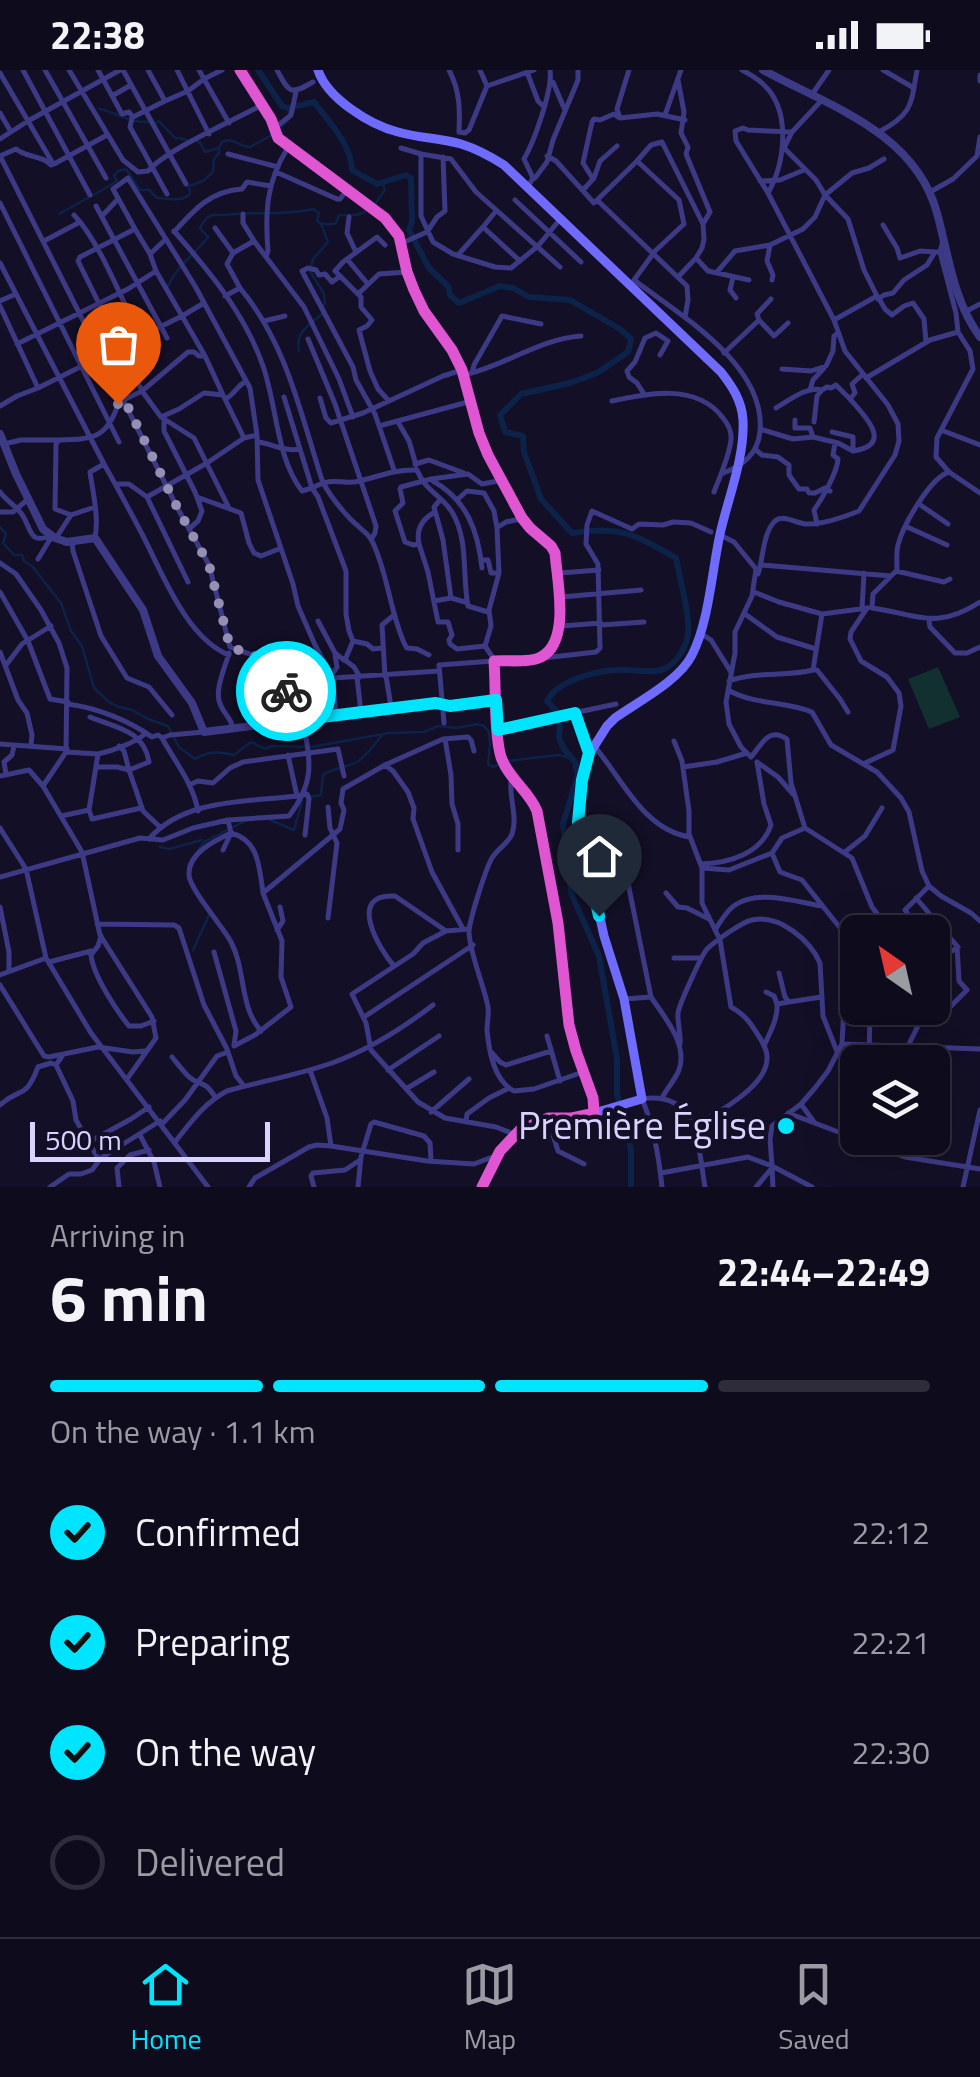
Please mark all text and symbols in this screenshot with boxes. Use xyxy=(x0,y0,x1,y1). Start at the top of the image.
text: 22:38 xyxy=(50,6,145,64)
pin xyxy=(76,302,161,405)
icon: bag xyxy=(91,317,146,372)
courier xyxy=(236,641,336,741)
icon: bike xyxy=(259,664,314,719)
pin xyxy=(557,814,642,917)
icon: home xyxy=(572,829,627,884)
north arrow xyxy=(840,915,950,1025)
map controls xyxy=(840,915,950,1155)
button: layers xyxy=(840,1045,950,1155)
place label: Première Église xyxy=(518,1096,766,1154)
marker: Première Église xyxy=(775,1115,797,1137)
scale bar xyxy=(30,1117,270,1162)
text: 500 m xyxy=(45,1118,122,1161)
text: Arriving in xyxy=(50,1211,186,1259)
text: 22:44–22:49 xyxy=(717,1243,930,1301)
text: 6 min xyxy=(50,1247,208,1346)
text: On the way · 1.1 km xyxy=(50,1407,315,1455)
text: Confirmed xyxy=(135,1503,301,1561)
icon: check xyxy=(50,1505,105,1560)
text: 22:12 xyxy=(851,1508,930,1556)
text: Preparing xyxy=(135,1613,290,1671)
icon: check xyxy=(50,1615,105,1670)
text: 22:21 xyxy=(851,1618,930,1666)
text: On the way xyxy=(135,1723,316,1781)
icon: check xyxy=(50,1725,105,1780)
text: 22:30 xyxy=(851,1728,930,1776)
text: Delivered xyxy=(135,1833,285,1891)
tab: Home xyxy=(130,1957,202,2060)
tab: Map xyxy=(462,1957,517,2060)
tab: Saved xyxy=(778,1957,850,2060)

